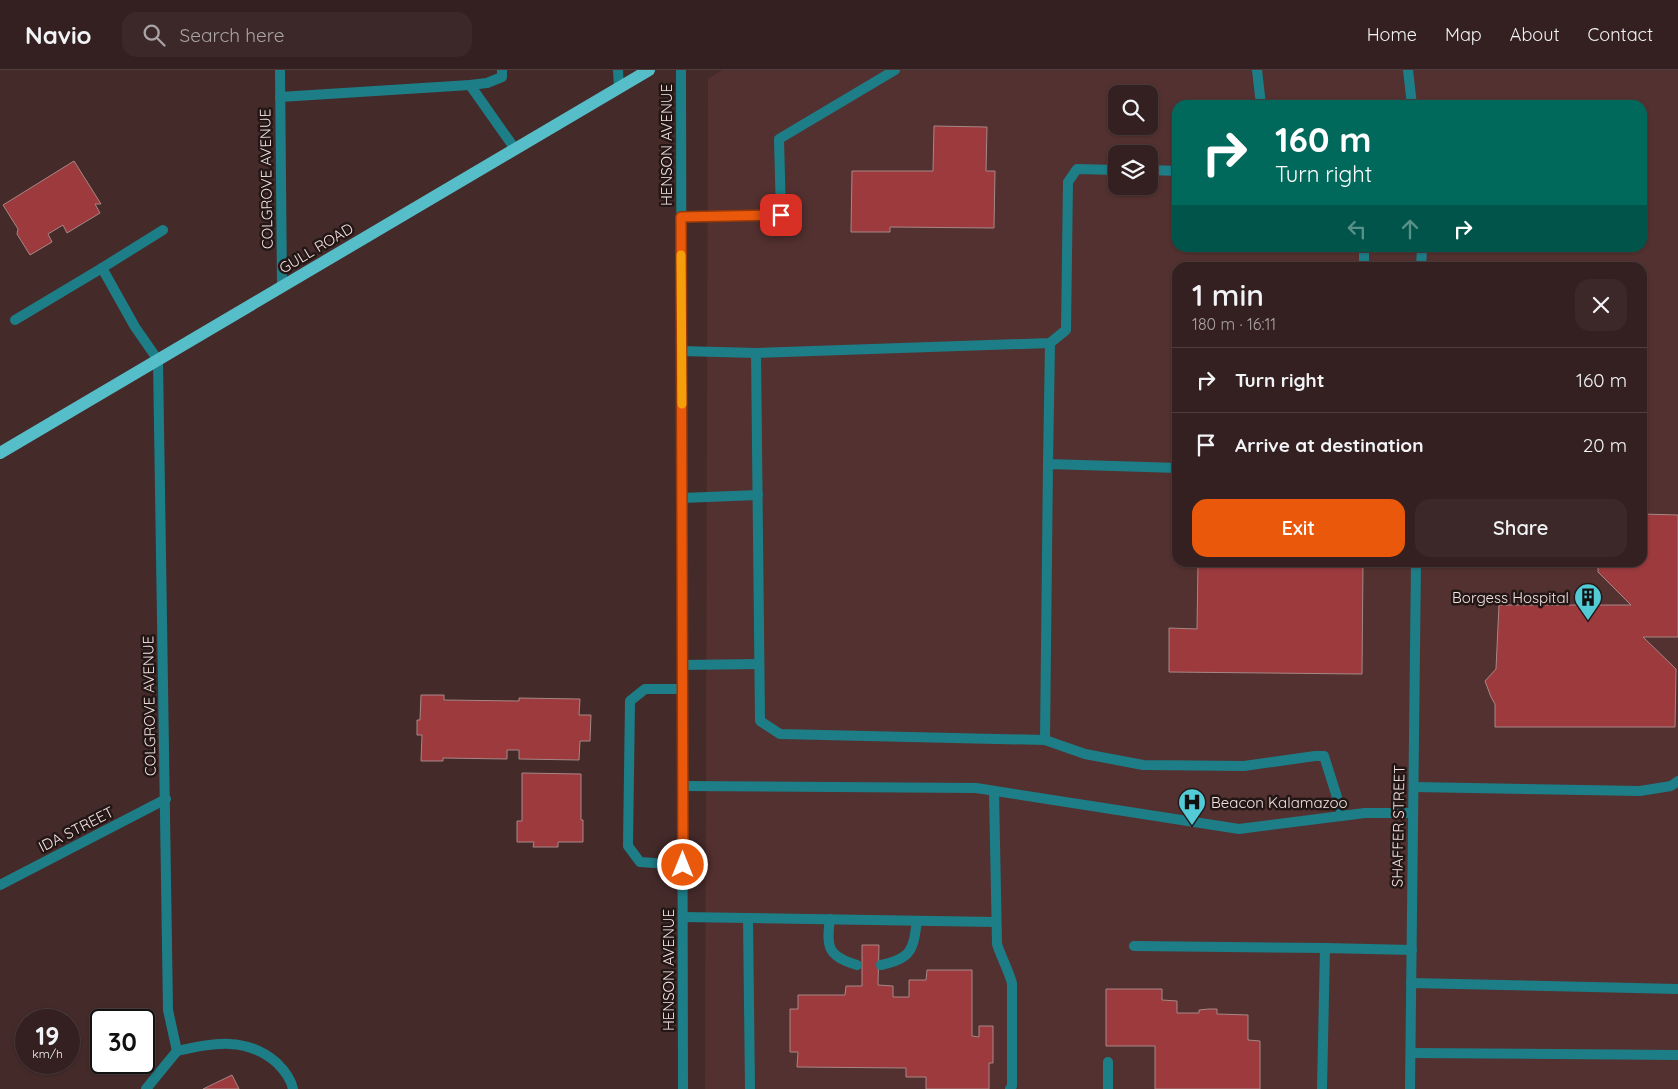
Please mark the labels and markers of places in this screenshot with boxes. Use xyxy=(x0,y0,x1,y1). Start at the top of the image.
pin xyxy=(760,194,802,236)
building icon: Borgess Hospital xyxy=(1573,582,1603,621)
place label: Borgess Hospital xyxy=(1452,588,1569,607)
hospital icon: Beacon Kalamazoo xyxy=(1177,787,1207,826)
place label: Beacon Kalamazoo xyxy=(1211,793,1348,812)

